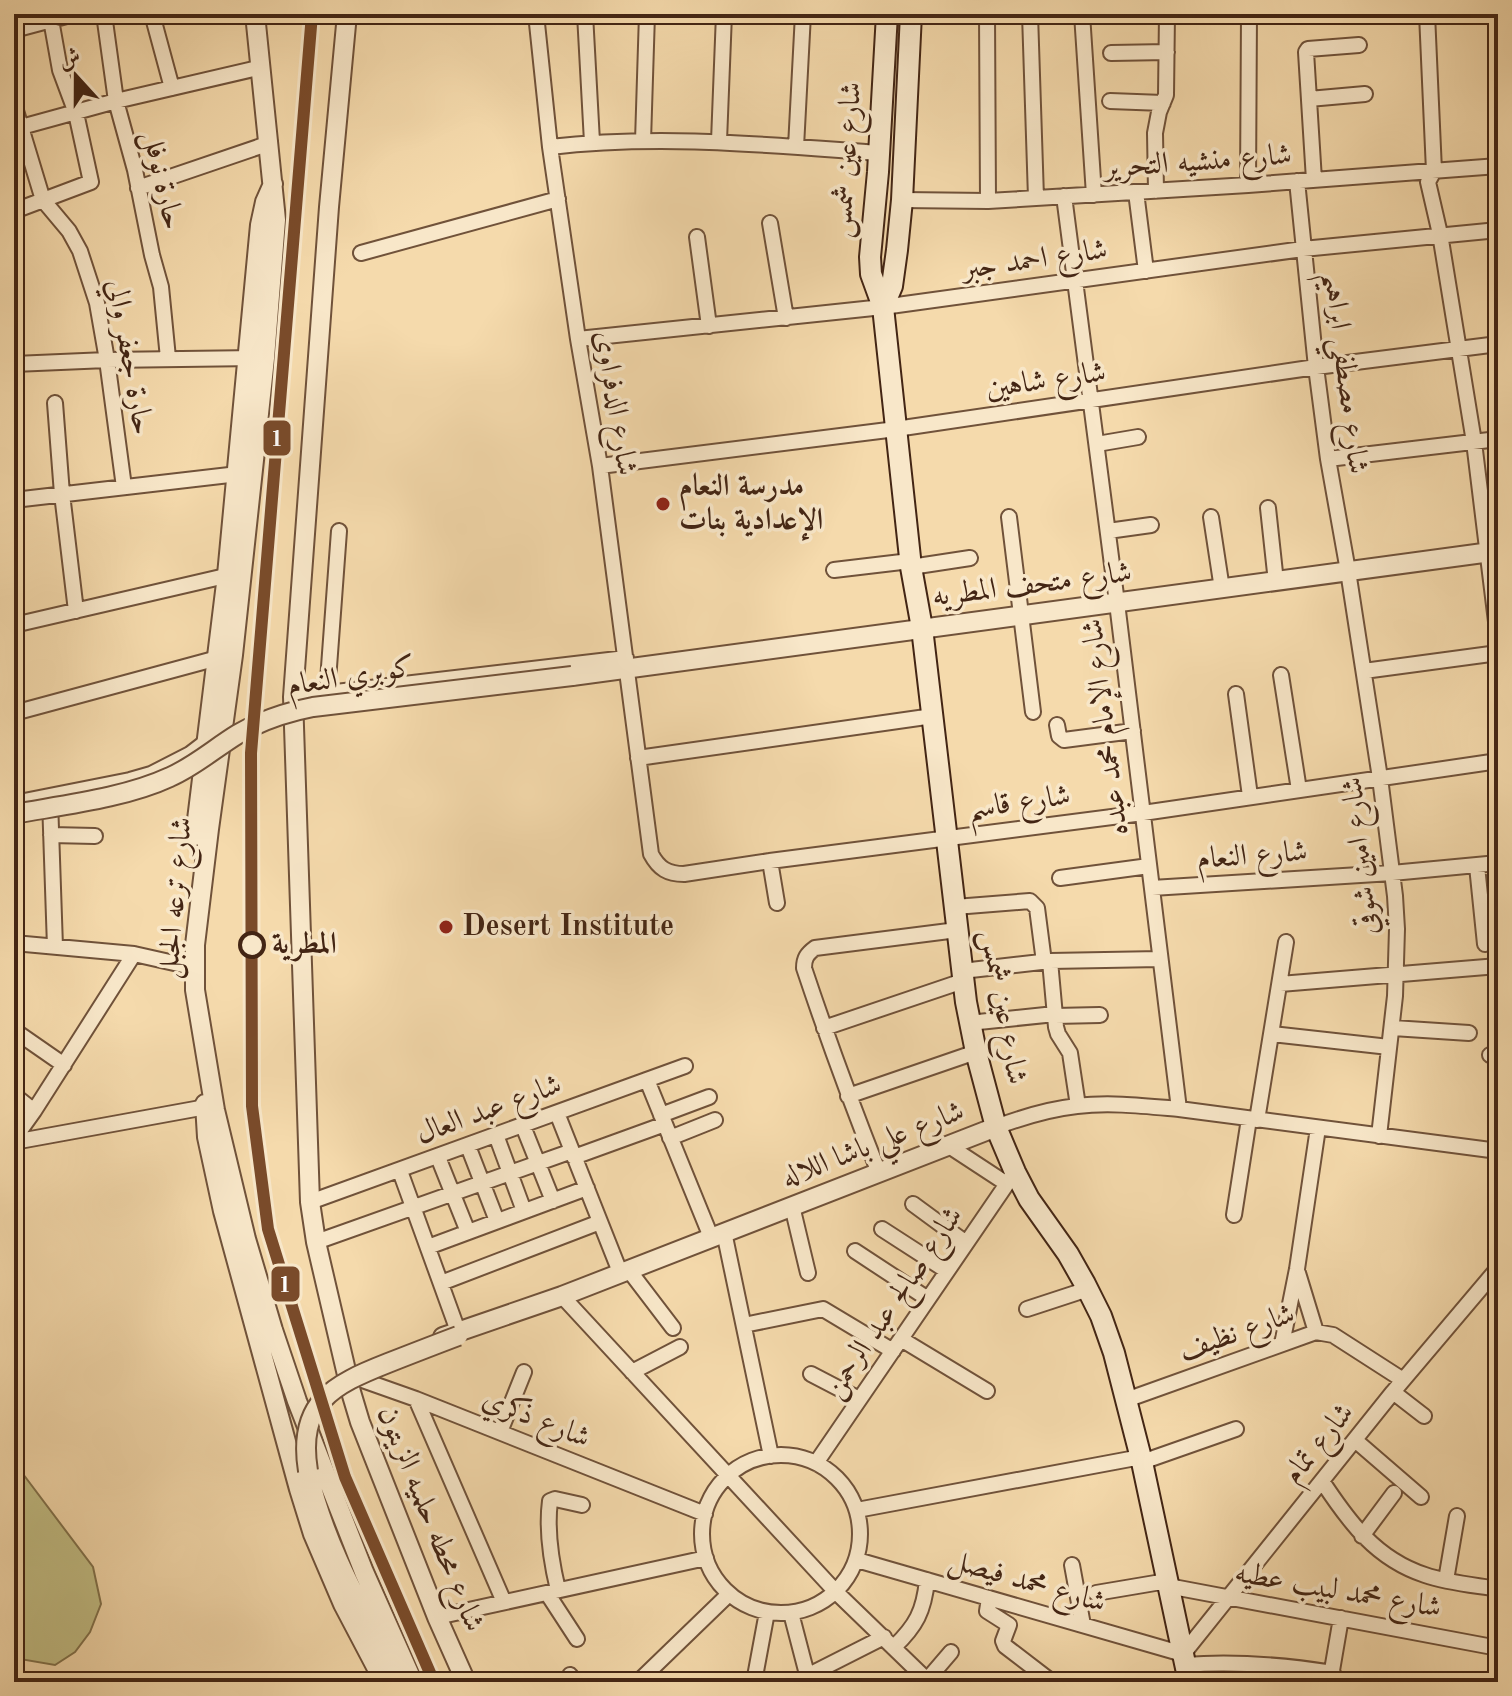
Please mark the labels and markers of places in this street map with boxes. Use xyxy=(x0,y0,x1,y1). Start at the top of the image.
place label: مدرسة النعام الإعدادية بنات xyxy=(679,471,823,541)
marker: مدرسة النعام الإعدادية بنات xyxy=(654,495,672,513)
place label: Desert Institute xyxy=(462,912,674,942)
marker: Desert Institute xyxy=(437,918,455,936)
place label: المطرية xyxy=(272,930,337,962)
marker: المطرية xyxy=(239,932,265,958)

